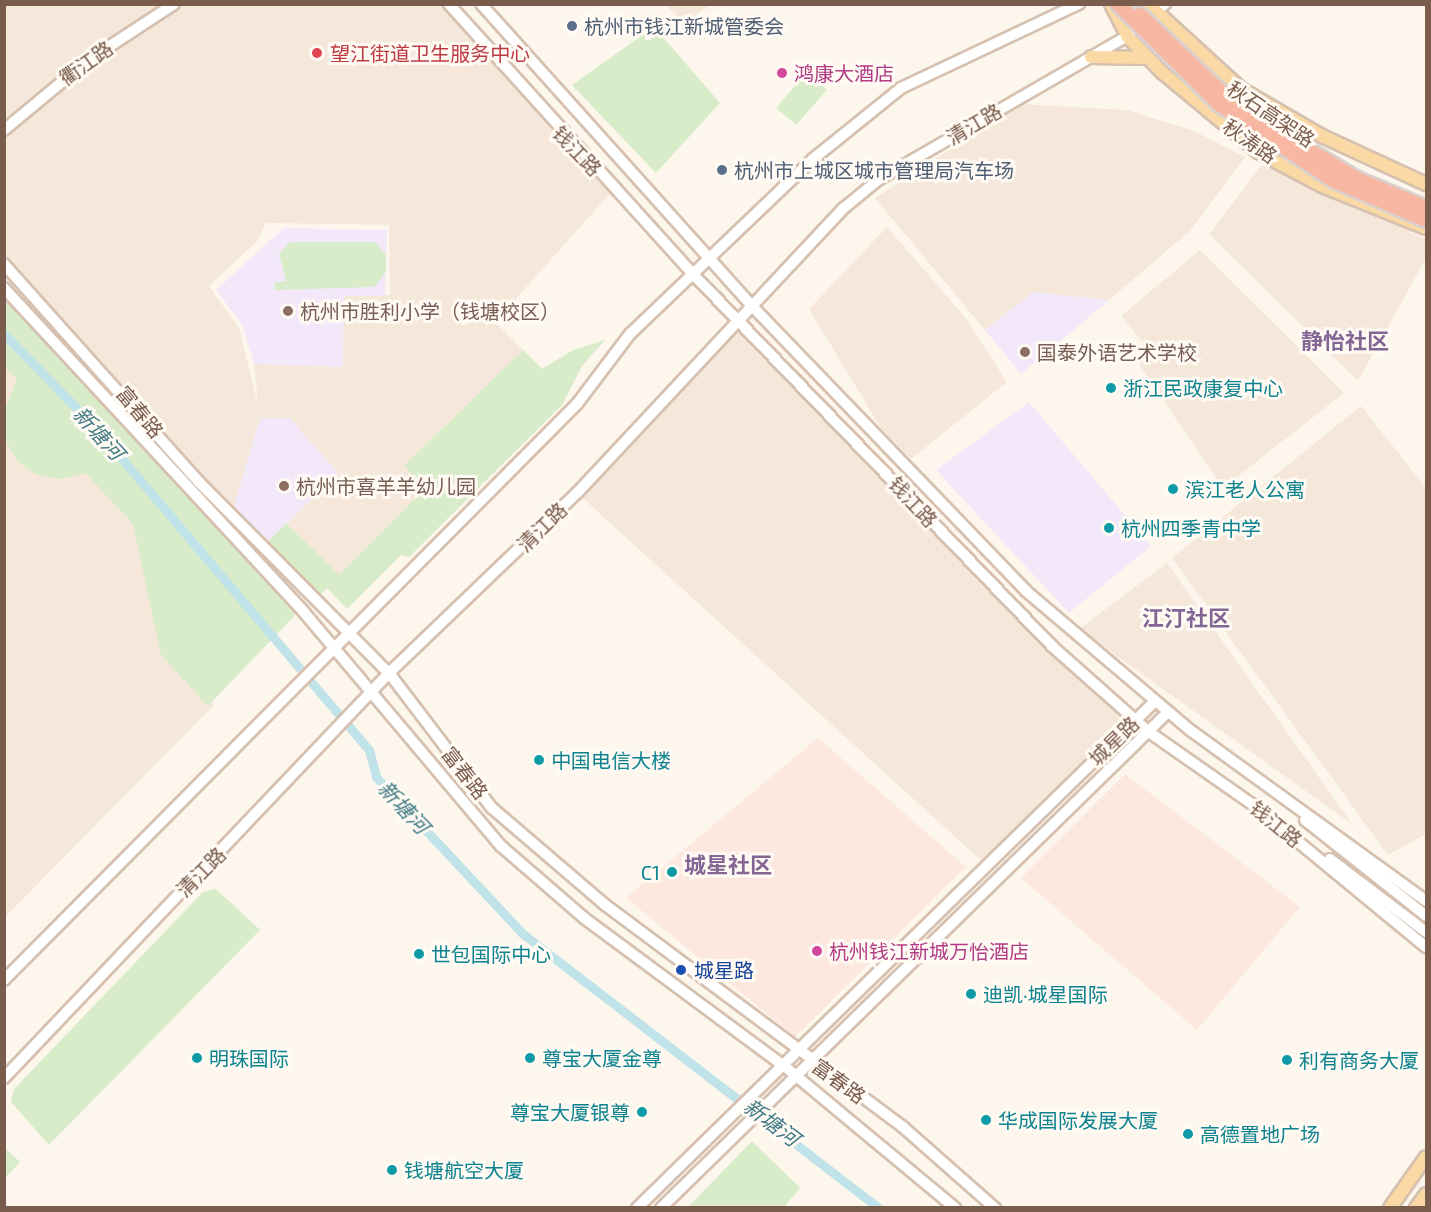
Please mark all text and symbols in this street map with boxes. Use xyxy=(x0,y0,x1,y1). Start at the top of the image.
place label: 杭州市钱江新城管委会 xyxy=(584,14,784,38)
marker: 杭州市钱江新城管委会 xyxy=(565,19,579,33)
street label: 衢江路 xyxy=(55,36,117,90)
place label: 望江街道卫生服务中心 xyxy=(330,41,530,65)
marker: 望江街道卫生服务中心 xyxy=(308,44,326,62)
place label: 鸿康大酒店 xyxy=(794,61,894,85)
marker: 鸿康大酒店 xyxy=(775,66,789,80)
street label: 秋石高架路 xyxy=(1223,76,1319,152)
street label: 清江路 xyxy=(942,99,1006,149)
street label: 秋涛路 xyxy=(1219,114,1281,168)
street label: 钱江路 xyxy=(548,121,606,181)
place label: 杭州市上城区城市管理局汽车场 xyxy=(734,158,1014,182)
marker: 杭州市上城区城市管理局汽车场 xyxy=(715,163,729,177)
place label: 杭州市胜利小学（钱塘校区） xyxy=(300,299,560,323)
marker: 杭州市胜利小学（钱塘校区） xyxy=(281,304,295,318)
district label: 静怡社区 xyxy=(1301,328,1389,354)
place label: 国泰外语艺术学校 xyxy=(1037,340,1197,364)
marker: 国泰外语艺术学校 xyxy=(1018,345,1032,359)
place label: 浙江民政康复中心 xyxy=(1123,376,1283,400)
street label: 富春路 xyxy=(112,381,168,443)
marker: 浙江民政康复中心 xyxy=(1104,381,1118,395)
water label: 新塘河 xyxy=(69,401,129,465)
street label: 钱江路 xyxy=(884,472,942,532)
place label: 杭州市喜羊羊幼儿园 xyxy=(296,474,476,498)
place label: 滨江老人公寓 xyxy=(1185,477,1305,501)
marker: 杭州市喜羊羊幼儿园 xyxy=(277,479,291,493)
marker: 滨江老人公寓 xyxy=(1166,482,1180,496)
street label: 清江路 xyxy=(512,498,572,556)
place label: 杭州四季青中学 xyxy=(1121,516,1261,540)
marker: 杭州四季青中学 xyxy=(1102,521,1116,535)
district label: 江汀社区 xyxy=(1142,605,1230,631)
street label: 城星路 xyxy=(1084,712,1144,770)
street label: 富春路 xyxy=(437,742,493,804)
place label: 中国电信大楼 xyxy=(551,748,671,772)
marker: 中国电信大楼 xyxy=(532,753,546,767)
water label: 新塘河 xyxy=(373,775,435,839)
street label: 钱江路 xyxy=(1245,796,1307,852)
street label: 清江路 xyxy=(171,842,231,902)
district label: 城星社区 xyxy=(684,852,772,878)
place label: C1 xyxy=(641,860,660,884)
marker: C1 xyxy=(665,865,679,879)
place label: 杭州钱江新城万怡酒店 xyxy=(829,939,1029,963)
place label: 世包国际中心 xyxy=(431,942,551,966)
marker: 杭州钱江新城万怡酒店 xyxy=(810,944,824,958)
marker: 世包国际中心 xyxy=(412,947,426,961)
place label: 城星路 xyxy=(694,958,754,982)
marker: 城星路 xyxy=(672,961,690,979)
place label: 迪凯·城星国际 xyxy=(983,982,1108,1006)
marker: 迪凯·城星国际 xyxy=(964,987,978,1001)
place label: 明珠国际 xyxy=(209,1046,289,1070)
place label: 尊宝大厦金尊 xyxy=(542,1046,662,1070)
place label: 利有商务大厦 xyxy=(1299,1048,1419,1072)
marker: 明珠国际 xyxy=(190,1051,204,1065)
marker: 尊宝大厦金尊 xyxy=(523,1051,537,1065)
marker: 利有商务大厦 xyxy=(1280,1053,1294,1067)
street label: 富春路 xyxy=(808,1054,870,1108)
water label: 新塘河 xyxy=(739,1093,805,1151)
place label: 尊宝大厦银尊 xyxy=(510,1100,630,1124)
marker: 尊宝大厦银尊 xyxy=(635,1105,649,1119)
place label: 华成国际发展大厦 xyxy=(998,1108,1158,1132)
marker: 华成国际发展大厦 xyxy=(979,1113,993,1127)
place label: 高德置地广场 xyxy=(1200,1122,1320,1146)
marker: 高德置地广场 xyxy=(1181,1127,1195,1141)
place label: 钱塘航空大厦 xyxy=(404,1158,524,1182)
marker: 钱塘航空大厦 xyxy=(385,1163,399,1177)

